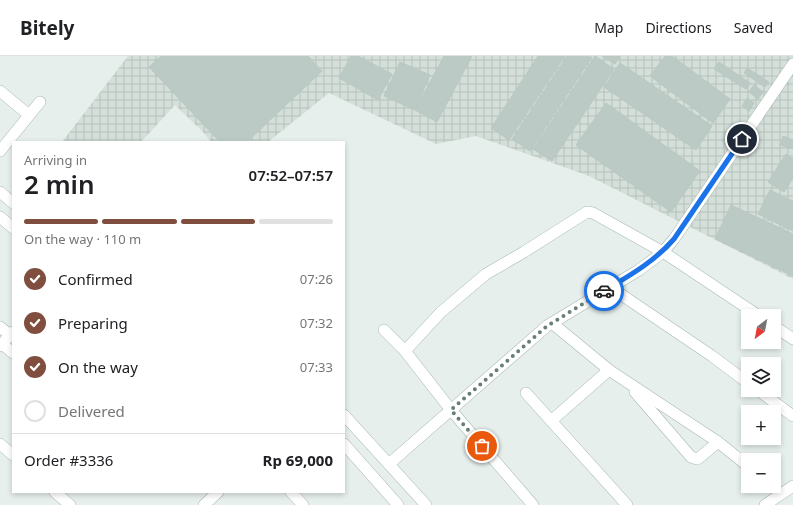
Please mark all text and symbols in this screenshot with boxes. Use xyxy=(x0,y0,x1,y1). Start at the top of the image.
text: Bitely xyxy=(20,15,74,41)
text: Map xyxy=(594,18,623,37)
text: Directions xyxy=(645,18,712,37)
text: Saved xyxy=(734,18,773,37)
pin xyxy=(725,122,759,156)
icon: home xyxy=(731,128,753,150)
text: Arriving in xyxy=(24,151,87,169)
text: 07:52–07:57 xyxy=(249,165,333,185)
text: 2 min xyxy=(24,166,95,202)
text: On the way · 110 m xyxy=(24,230,141,248)
icon: check xyxy=(24,268,46,290)
text: Confirmed xyxy=(58,269,133,289)
text: 07:26 xyxy=(300,270,333,288)
courier xyxy=(584,271,624,311)
icon: car xyxy=(593,280,615,302)
north arrow xyxy=(741,309,781,349)
map controls xyxy=(741,309,781,493)
icon: check xyxy=(24,312,46,334)
text: Preparing xyxy=(58,313,128,333)
text: 07:32 xyxy=(300,314,333,332)
icon: check xyxy=(24,356,46,378)
text: On the way xyxy=(58,357,138,377)
button: layers xyxy=(741,357,781,397)
text: 07:33 xyxy=(300,358,333,376)
text: Delivered xyxy=(58,401,125,421)
button: + xyxy=(741,405,781,445)
pin xyxy=(465,429,499,463)
icon: bag xyxy=(471,435,493,457)
text: Order #3336 xyxy=(24,450,113,470)
text: Rp 69,000 xyxy=(263,450,333,470)
button: − xyxy=(741,453,781,493)

